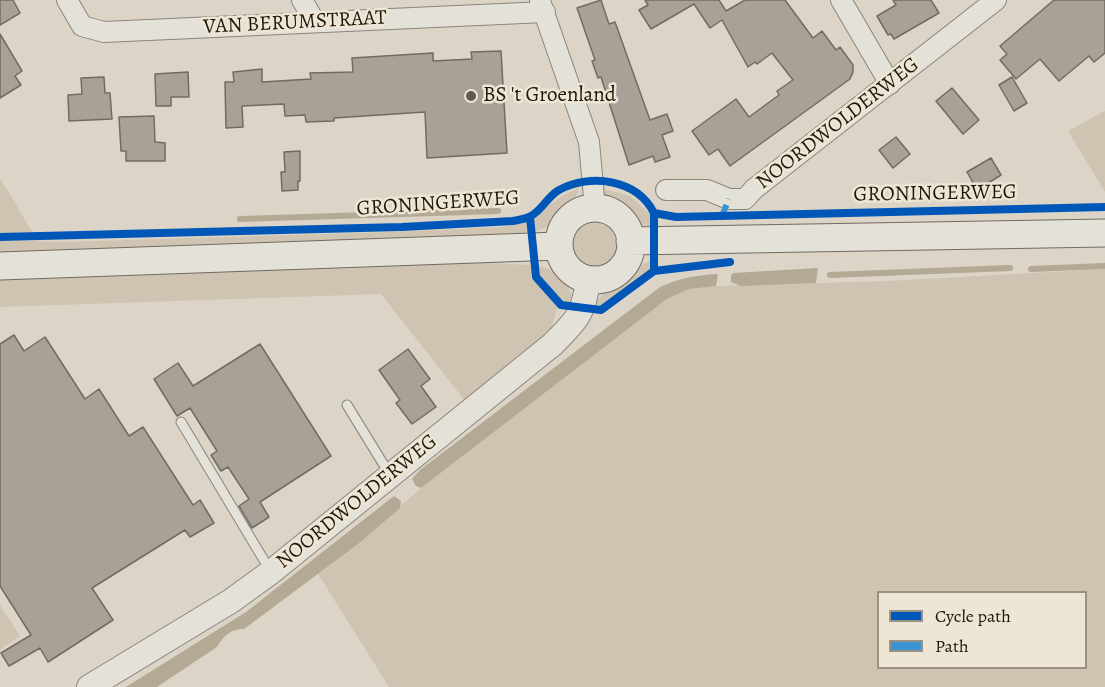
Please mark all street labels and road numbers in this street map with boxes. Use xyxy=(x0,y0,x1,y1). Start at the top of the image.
street label: VAN BERUMSTRAAT xyxy=(203,6,387,40)
street label: NOORDWOLDERWEG xyxy=(752,53,924,195)
street label: GRONINGERWEG xyxy=(853,180,1017,208)
street label: GRONINGERWEG xyxy=(356,186,520,222)
street label: NOORDWOLDERWEG xyxy=(271,429,443,575)

